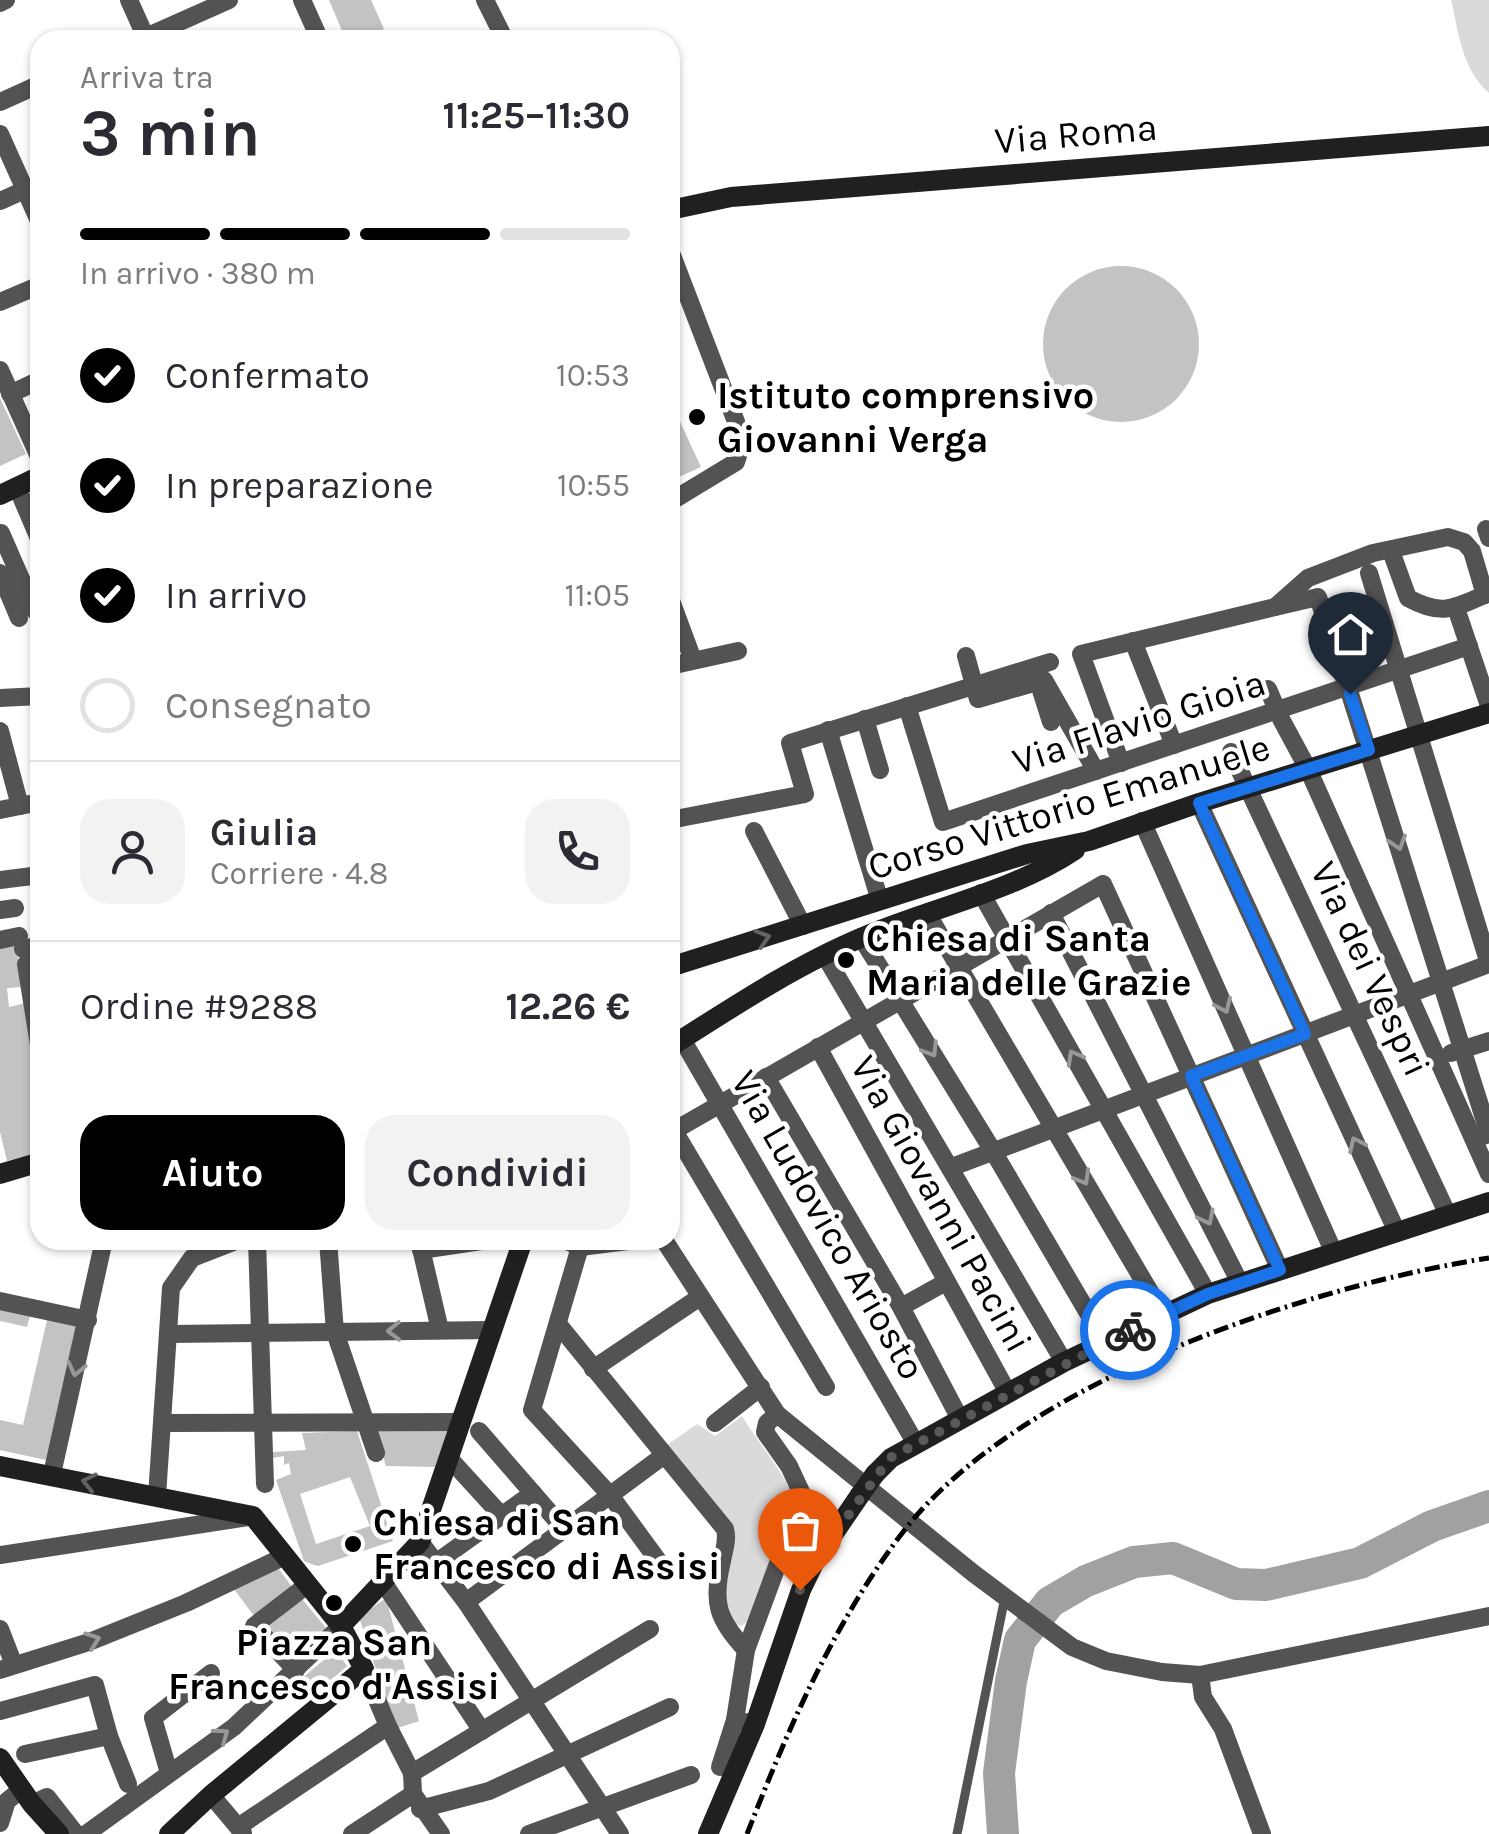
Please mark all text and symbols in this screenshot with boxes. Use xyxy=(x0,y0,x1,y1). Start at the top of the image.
text: Arriva tra xyxy=(80,59,214,96)
text: 11:25–11:30 xyxy=(443,93,630,138)
text: 3 min xyxy=(80,95,260,171)
street label: Via Roma xyxy=(993,104,1159,164)
text: In arrivo · 380 m xyxy=(80,255,316,292)
icon: check xyxy=(80,348,135,403)
text: Confermato xyxy=(165,353,370,398)
text: 10:53 xyxy=(556,357,630,394)
place label: Istituto comprensivo Giovanni Verga xyxy=(717,373,1094,462)
marker: Istituto comprensivo Giovanni Verga xyxy=(686,406,708,428)
icon: check xyxy=(80,458,135,513)
text: In preparazione xyxy=(165,463,433,508)
text: 10:55 xyxy=(557,467,630,504)
icon: check xyxy=(80,568,135,623)
text: In arrivo xyxy=(165,573,307,618)
text: 11:05 xyxy=(564,577,630,614)
pin xyxy=(1308,592,1393,695)
icon: home xyxy=(1323,607,1378,662)
street label: Via Flavio Gioia xyxy=(1007,660,1271,784)
text: Consegnato xyxy=(165,683,372,728)
street label: Corso Vittorio Emanuele xyxy=(863,724,1275,890)
button: person xyxy=(80,799,185,904)
button: phone xyxy=(525,799,630,904)
text: Giulia xyxy=(210,810,318,855)
one-way arrow xyxy=(1386,834,1407,851)
street label: Via dei Vespri xyxy=(1301,854,1439,1084)
text: Corriere · 4.8 xyxy=(210,855,388,892)
place label: Chiesa di Santa Maria delle Grazie xyxy=(866,916,1191,1005)
one-way arrow xyxy=(754,929,771,950)
marker: Chiesa di Santa Maria delle Grazie xyxy=(835,949,857,971)
text: Ordine #9288 xyxy=(80,984,318,1029)
text: 12.26 € xyxy=(506,984,630,1029)
one-way arrow xyxy=(1212,996,1232,1014)
one-way arrow xyxy=(918,1039,937,1057)
street label: Via Giovanni Pacini xyxy=(841,1048,1041,1360)
one-way arrow xyxy=(1067,1050,1087,1068)
street label: Via Ludovico Ariosto xyxy=(721,1063,935,1387)
button: Aiuto xyxy=(80,1115,345,1230)
button: Condividi xyxy=(365,1115,630,1230)
one-way arrow xyxy=(1349,1136,1369,1154)
one-way arrow xyxy=(1071,1167,1090,1185)
one-way arrow xyxy=(1195,1208,1214,1226)
courier xyxy=(1080,1280,1180,1380)
icon: bike xyxy=(1103,1303,1158,1358)
one-way arrow xyxy=(385,1320,400,1342)
one-way arrow xyxy=(67,1360,88,1378)
one-way arrow xyxy=(81,1473,98,1494)
pin xyxy=(758,1488,843,1591)
place label: Chiesa di San Francesco di Assisi xyxy=(373,1500,720,1589)
icon: bag xyxy=(773,1503,828,1558)
marker: Chiesa di San Francesco di Assisi xyxy=(342,1533,364,1555)
marker: Piazza San Francesco d'Assisi xyxy=(323,1592,345,1614)
place label: Piazza San Francesco d'Assisi xyxy=(168,1620,500,1709)
one-way arrow xyxy=(83,1631,100,1652)
one-way arrow xyxy=(211,1730,229,1747)

